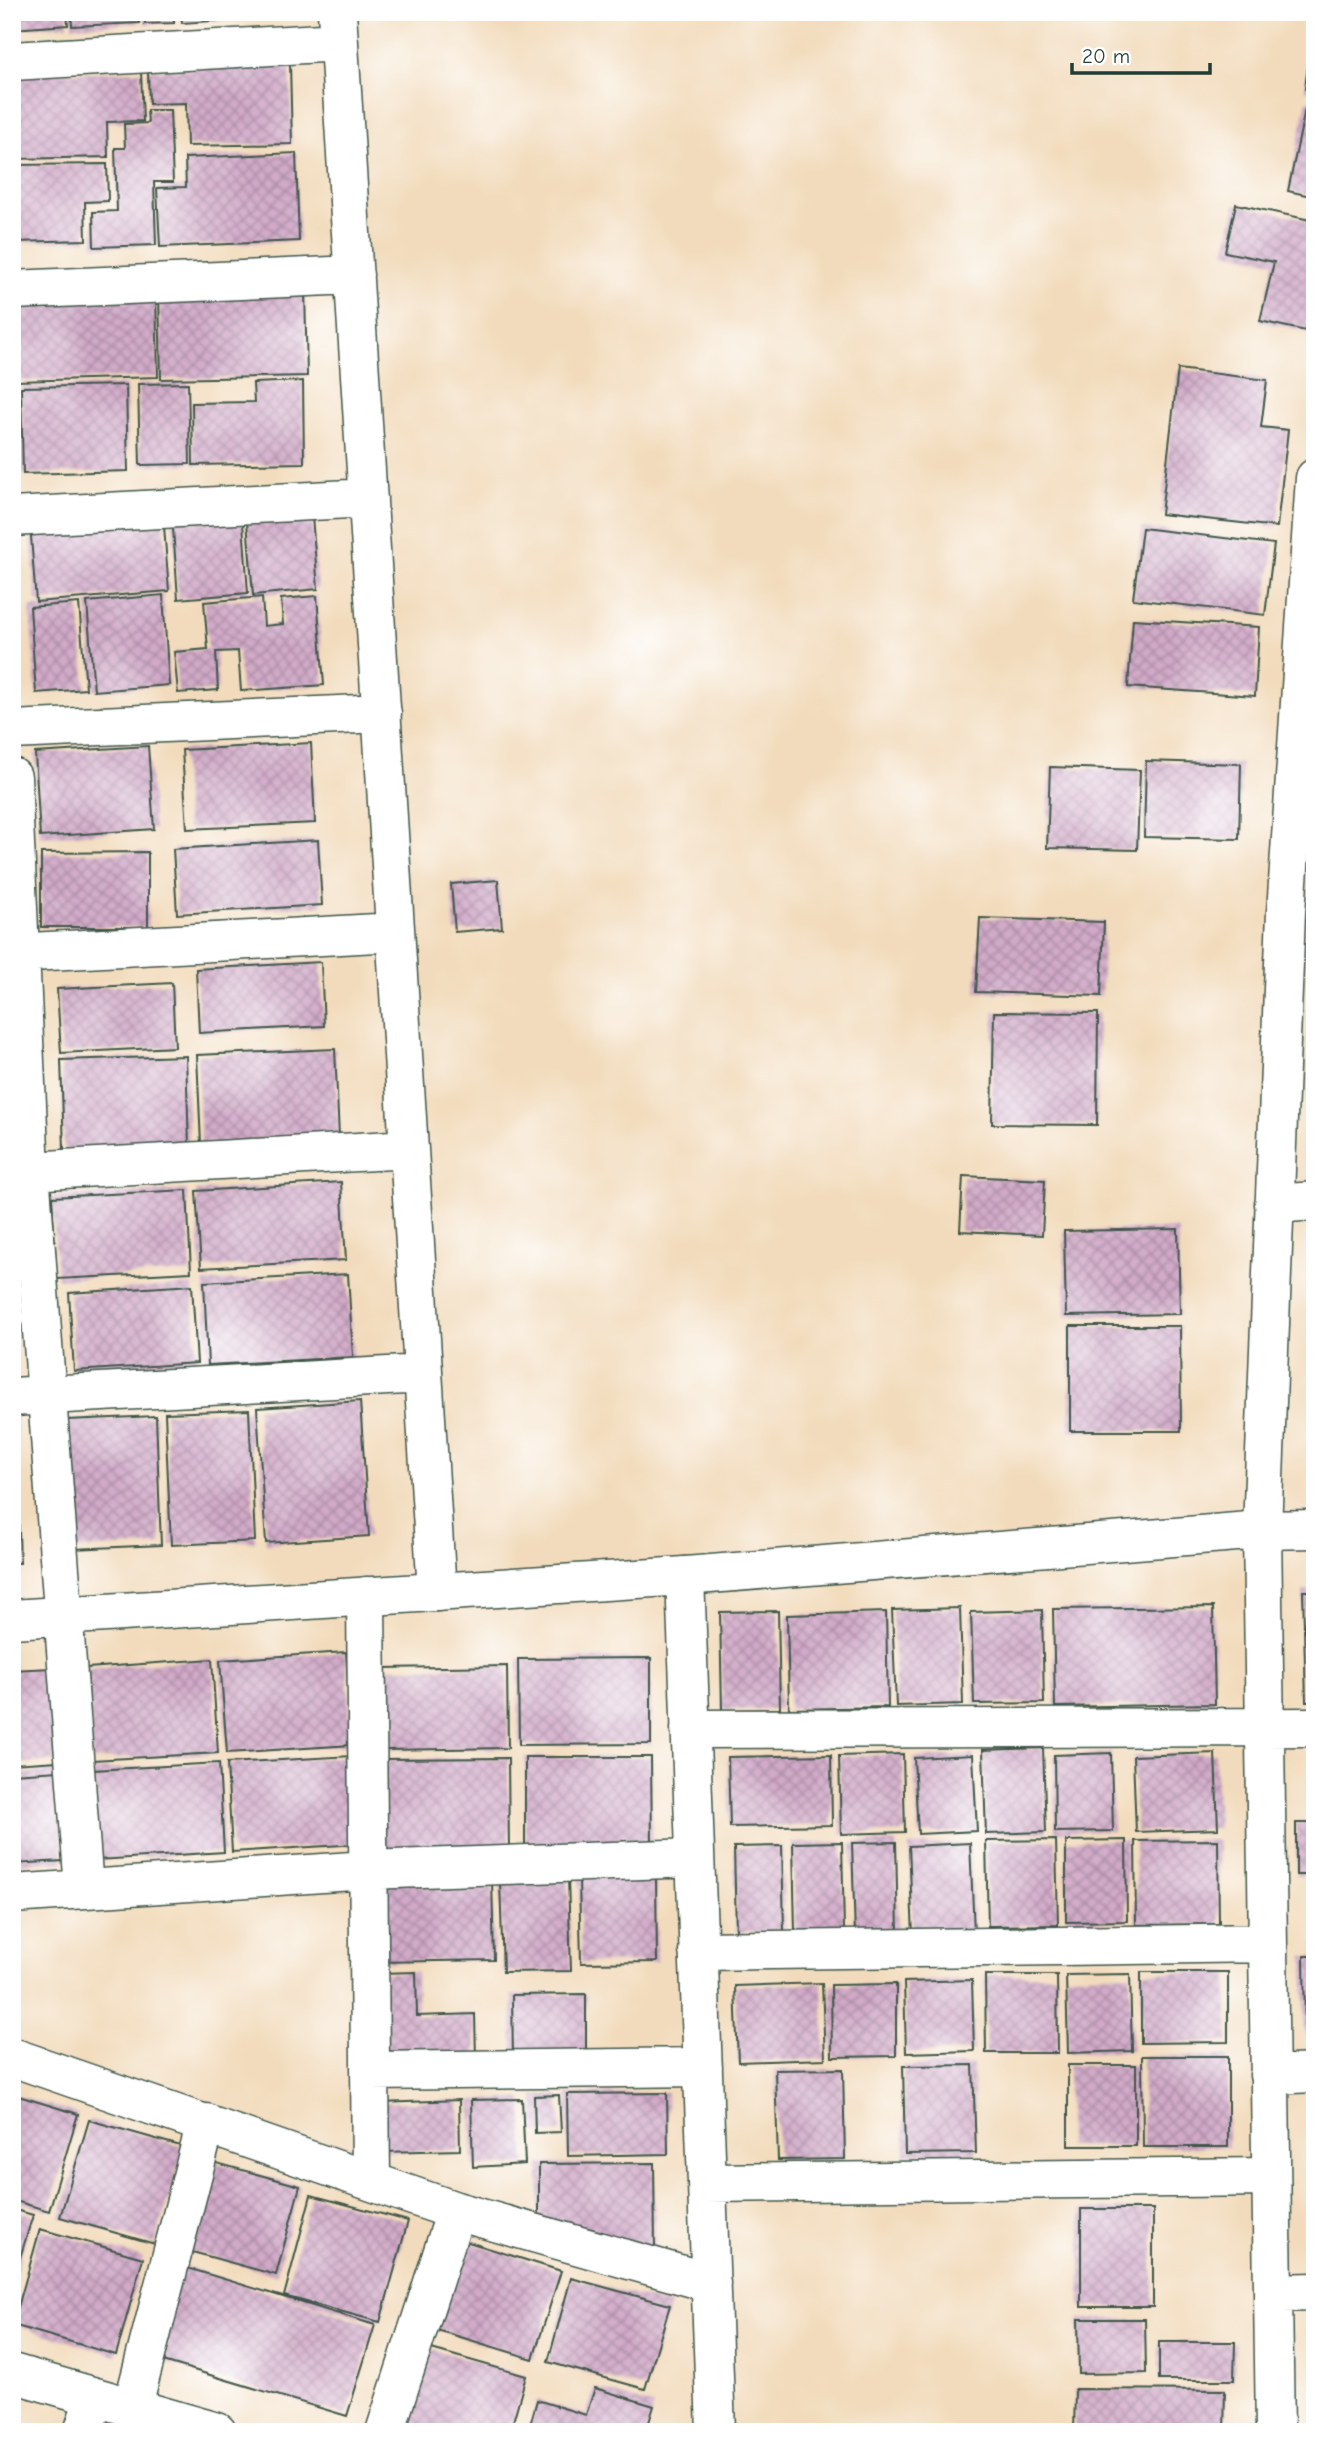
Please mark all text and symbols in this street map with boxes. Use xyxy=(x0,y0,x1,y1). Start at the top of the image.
scale bar xyxy=(1072,32,1210,76)
text: 20 m xyxy=(1082,44,1130,68)

